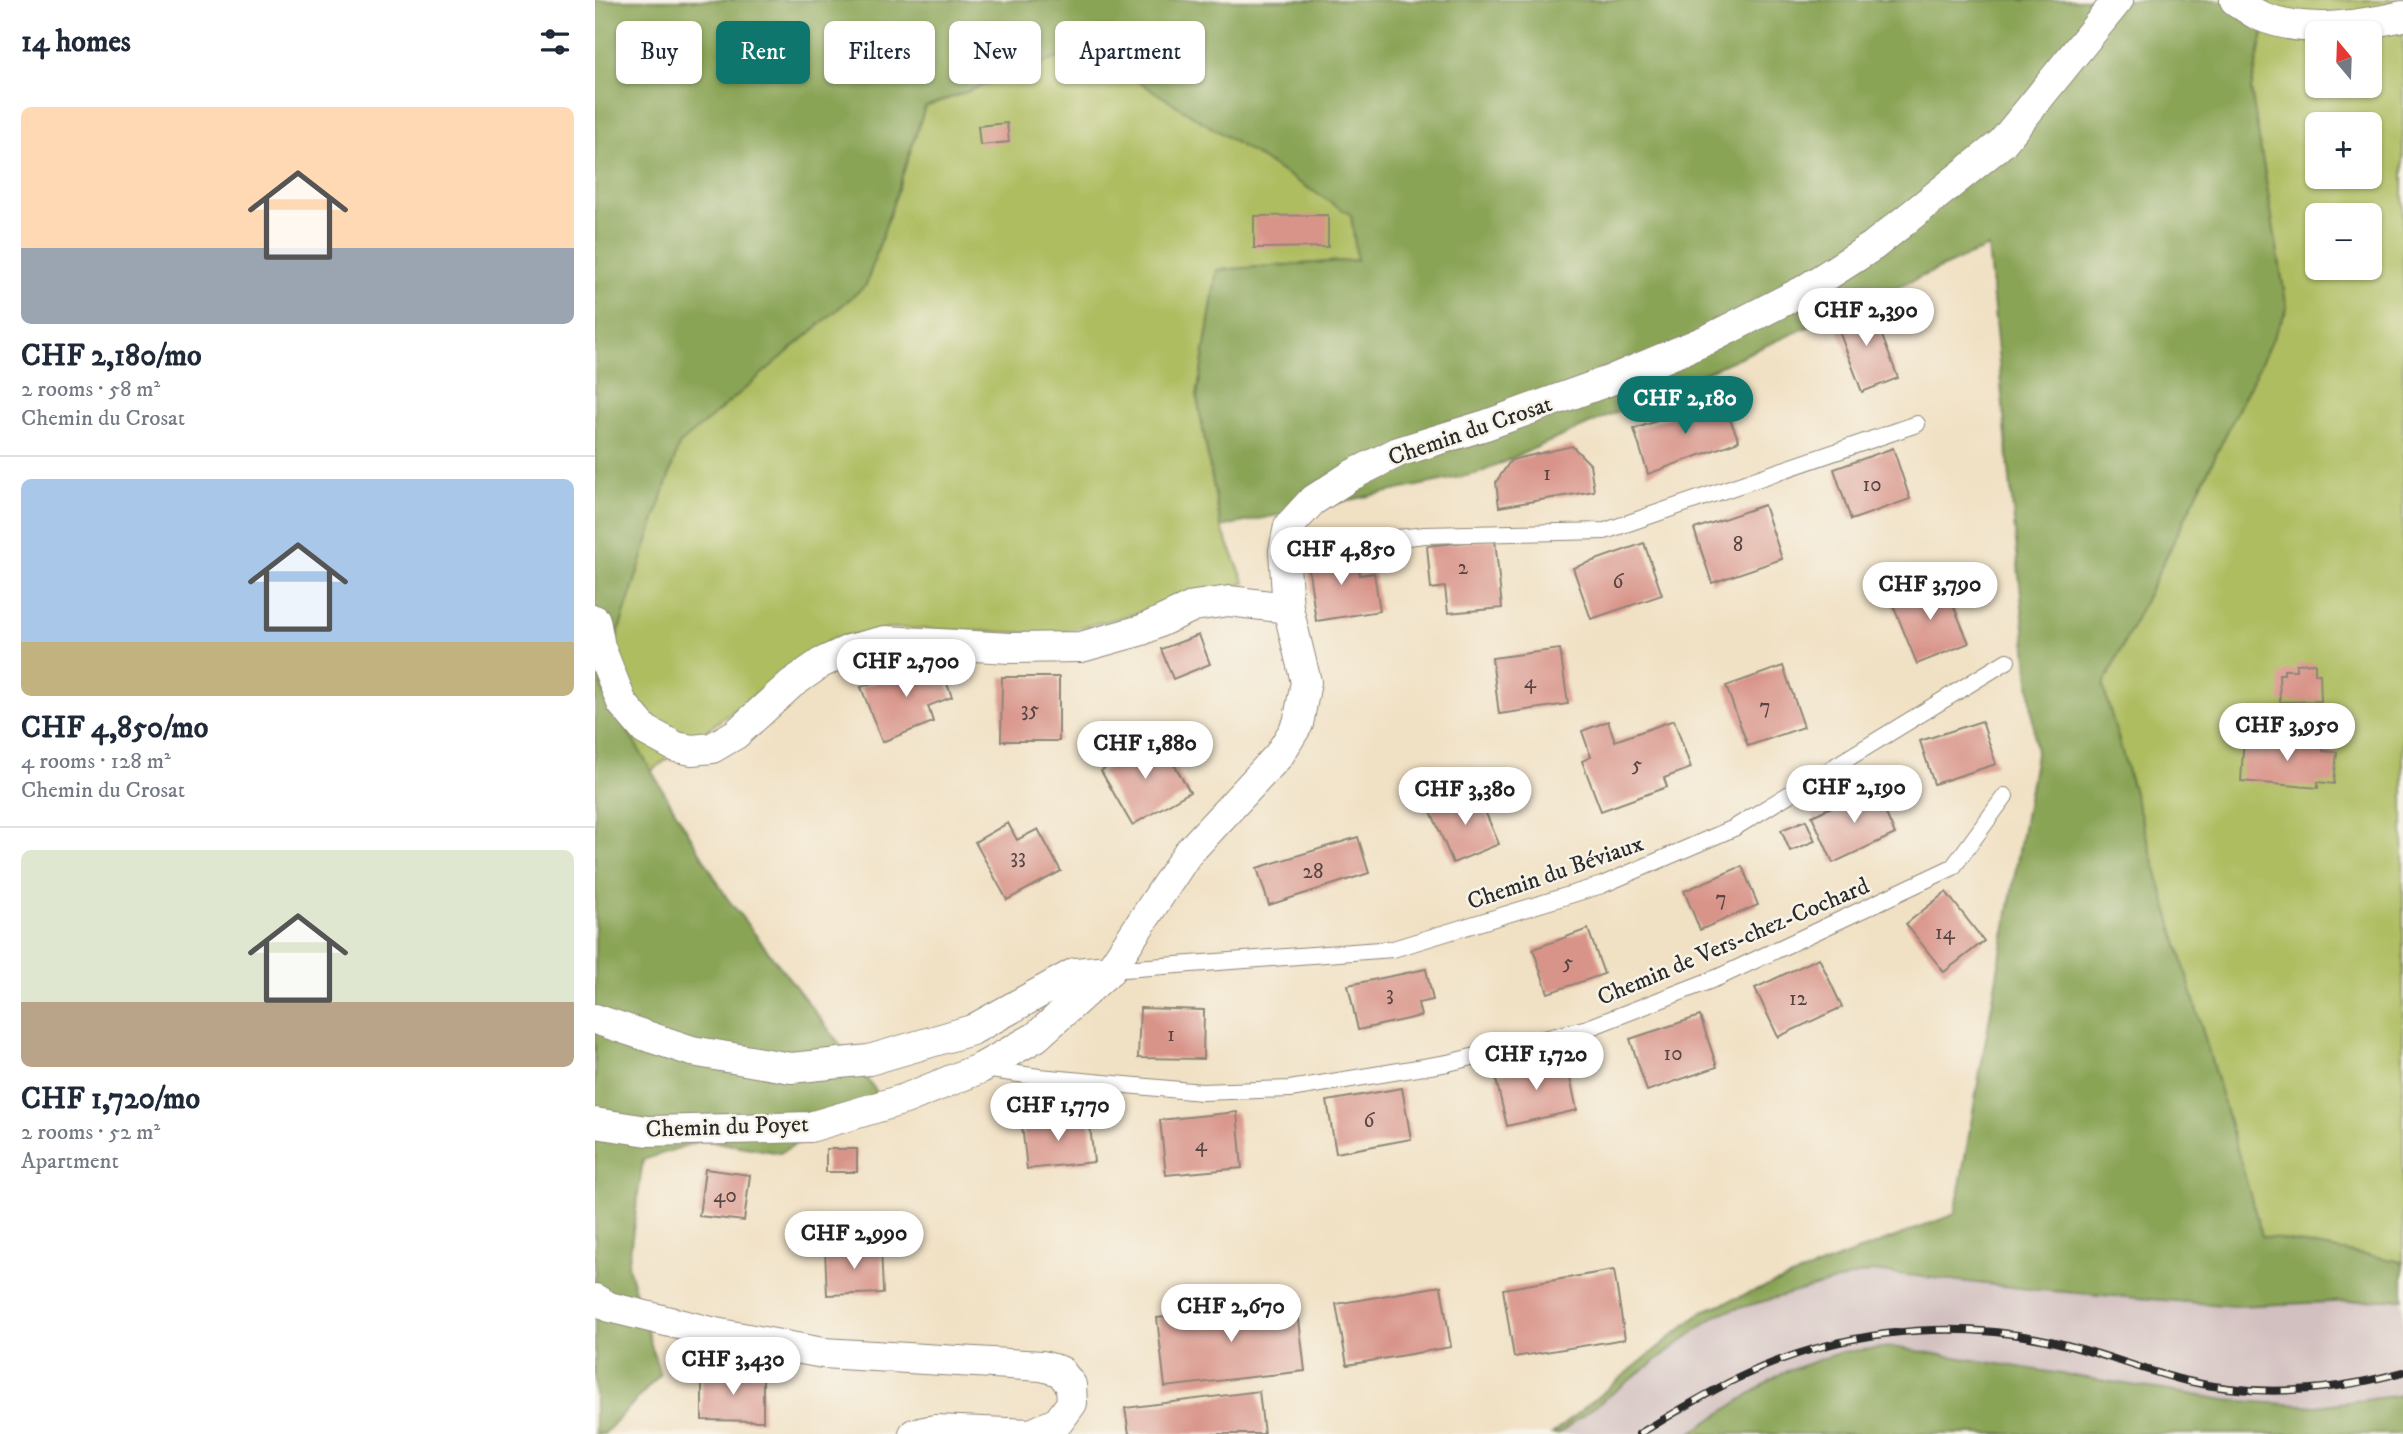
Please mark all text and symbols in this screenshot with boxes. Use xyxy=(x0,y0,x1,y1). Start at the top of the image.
chip: Buy xyxy=(616,21,702,84)
chip: Rent xyxy=(716,21,810,84)
chip: Filters xyxy=(824,21,935,84)
chip: New xyxy=(949,21,1041,84)
chip: Apartment xyxy=(1055,21,1205,84)
north arrow xyxy=(2305,21,2382,98)
map controls xyxy=(2305,21,2382,280)
icon: filters xyxy=(536,23,574,61)
text: 14 homes xyxy=(21,24,131,61)
button: + xyxy=(2305,112,2382,189)
icon: home xyxy=(235,152,361,278)
button: − xyxy=(2305,203,2382,280)
pin: CHF 2,390 xyxy=(1786,288,1946,348)
text: CHF 2,390 xyxy=(1814,296,1918,325)
text: CHF 2,180/mo xyxy=(21,338,201,375)
text: 2 rooms · 58 m² xyxy=(21,375,160,404)
pin: CHF 2,180 xyxy=(1605,376,1765,436)
text: CHF 2,180 xyxy=(1633,384,1737,413)
street label: Chemin du Crosat xyxy=(1384,389,1557,473)
text: Chemin du Crosat xyxy=(21,404,185,433)
house number: 1 xyxy=(1543,461,1551,487)
house number: 10 xyxy=(1863,472,1881,498)
icon: home xyxy=(235,524,361,650)
pin: CHF 4,850 xyxy=(1261,528,1421,587)
house number: 8 xyxy=(1733,532,1743,558)
text: CHF 4,850 xyxy=(1287,535,1395,564)
house number: 2 xyxy=(1458,555,1469,581)
pin: CHF 3,790 xyxy=(1850,562,2010,622)
house number: 6 xyxy=(1613,569,1625,595)
text: CHF 3,790 xyxy=(1879,570,1981,599)
pin: CHF 2,700 xyxy=(826,640,986,699)
text: CHF 2,700 xyxy=(853,647,959,676)
house number: 4 xyxy=(1524,669,1537,695)
house number: 7 xyxy=(1759,694,1771,720)
house number: 35 xyxy=(1021,697,1039,723)
pin: CHF 3,950 xyxy=(2207,704,2367,763)
text: CHF 4,850/mo xyxy=(21,710,208,747)
text: CHF 3,950 xyxy=(2235,711,2339,740)
pin: CHF 1,880 xyxy=(1065,722,1225,781)
text: CHF 1,880 xyxy=(1093,729,1197,758)
text: 4 rooms · 128 m² xyxy=(21,747,171,776)
house number: 5 xyxy=(1632,752,1642,778)
pin: CHF 2,190 xyxy=(1774,766,1934,825)
pin: CHF 3,380 xyxy=(1385,768,1545,827)
text: CHF 2,190 xyxy=(1802,773,1906,802)
text: CHF 3,380 xyxy=(1415,775,1515,804)
text: Chemin du Crosat xyxy=(21,776,185,805)
street label: Chemin du Béviaux xyxy=(1463,829,1648,917)
house number: 33 xyxy=(1010,844,1026,870)
house number: 28 xyxy=(1303,859,1323,885)
street label: Chemin de Vers-chez-Cochard xyxy=(1593,871,1874,1013)
house number: 7 xyxy=(1715,886,1727,912)
icon: home xyxy=(235,895,361,1021)
house number: 14 xyxy=(1935,920,1956,946)
house number: 5 xyxy=(1563,950,1573,976)
house number: 3 xyxy=(1386,981,1394,1007)
house number: 12 xyxy=(1789,986,1808,1012)
house number: 1 xyxy=(1167,1022,1175,1048)
pin: CHF 1,720 xyxy=(1456,1032,1616,1092)
text: CHF 1,720 xyxy=(1485,1040,1587,1069)
house number: 10 xyxy=(1664,1041,1682,1067)
text: CHF 1,720/mo xyxy=(21,1081,200,1118)
pin: CHF 1,770 xyxy=(978,1084,1138,1143)
text: CHF 1,770 xyxy=(1006,1091,1110,1120)
house number: 6 xyxy=(1364,1108,1376,1134)
street label: Chemin du Poyet xyxy=(645,1109,809,1145)
text: 2 rooms · 52 m² xyxy=(21,1118,160,1147)
house number: 4 xyxy=(1195,1132,1208,1158)
text: Apartment xyxy=(21,1147,119,1176)
house number: 40 xyxy=(713,1183,737,1209)
pin: CHF 2,990 xyxy=(774,1212,934,1271)
text: CHF 2,990 xyxy=(801,1219,907,1248)
pin: CHF 2,670 xyxy=(1151,1284,1311,1344)
text: CHF 2,670 xyxy=(1177,1292,1285,1321)
pin: CHF 3,430 xyxy=(653,1338,813,1397)
text: CHF 3,430 xyxy=(681,1345,785,1374)

